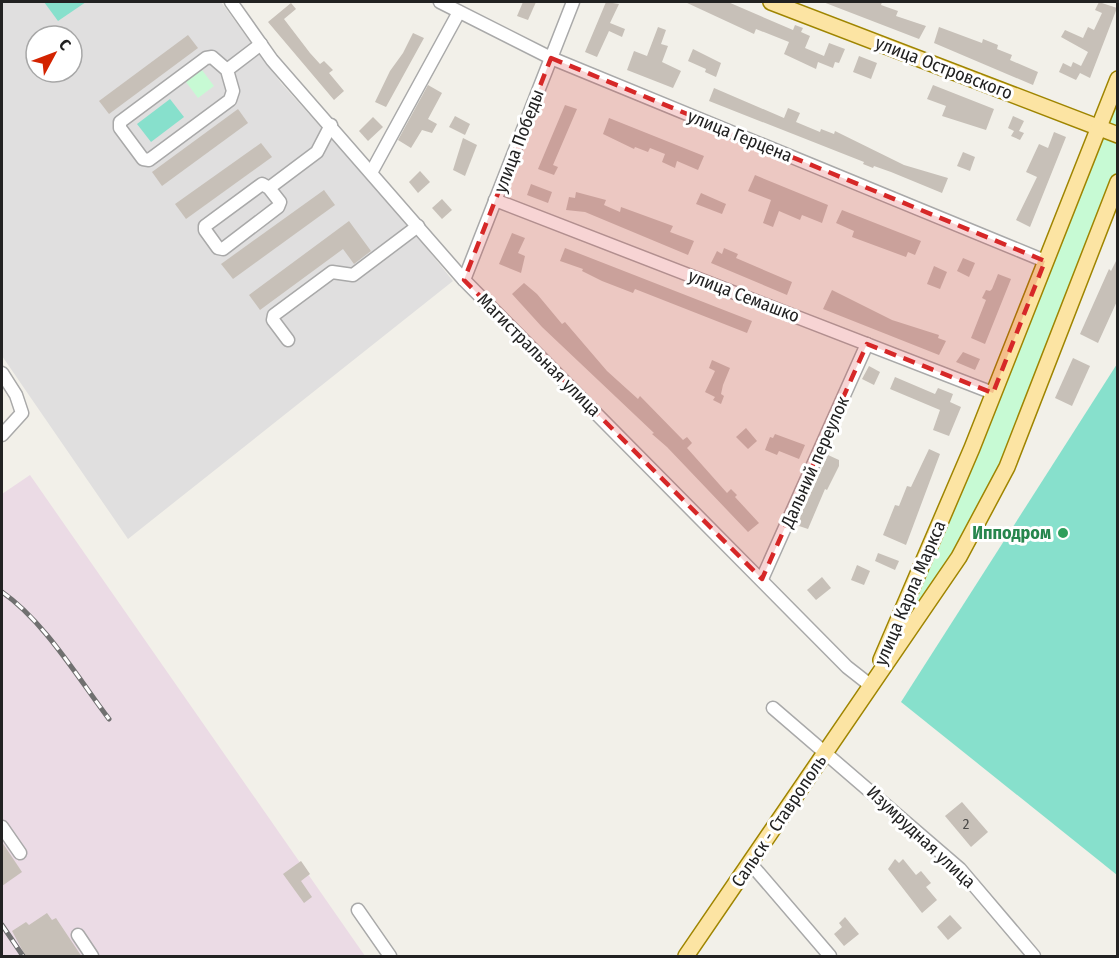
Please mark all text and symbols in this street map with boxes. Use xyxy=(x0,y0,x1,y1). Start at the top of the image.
north arrow xyxy=(24,24,84,84)
street label: улица Островского xyxy=(872,32,1016,104)
text: С xyxy=(55,35,75,54)
street label: улица Победы xyxy=(489,86,549,196)
street label: улица Герцена xyxy=(684,105,796,167)
street label: улица Семашко xyxy=(685,265,803,327)
street label: Магистральная улица xyxy=(473,289,606,422)
street label: Дальний переулок xyxy=(776,392,854,532)
street label: улица Карла Маркса xyxy=(870,517,951,669)
place label: Ипподром xyxy=(972,522,1051,544)
marker: Ипподром xyxy=(1056,526,1070,540)
street label: Сальск - Ставрополь xyxy=(727,751,831,891)
street label: Изумрудная улица xyxy=(862,781,980,893)
house number: 2 xyxy=(963,815,970,833)

